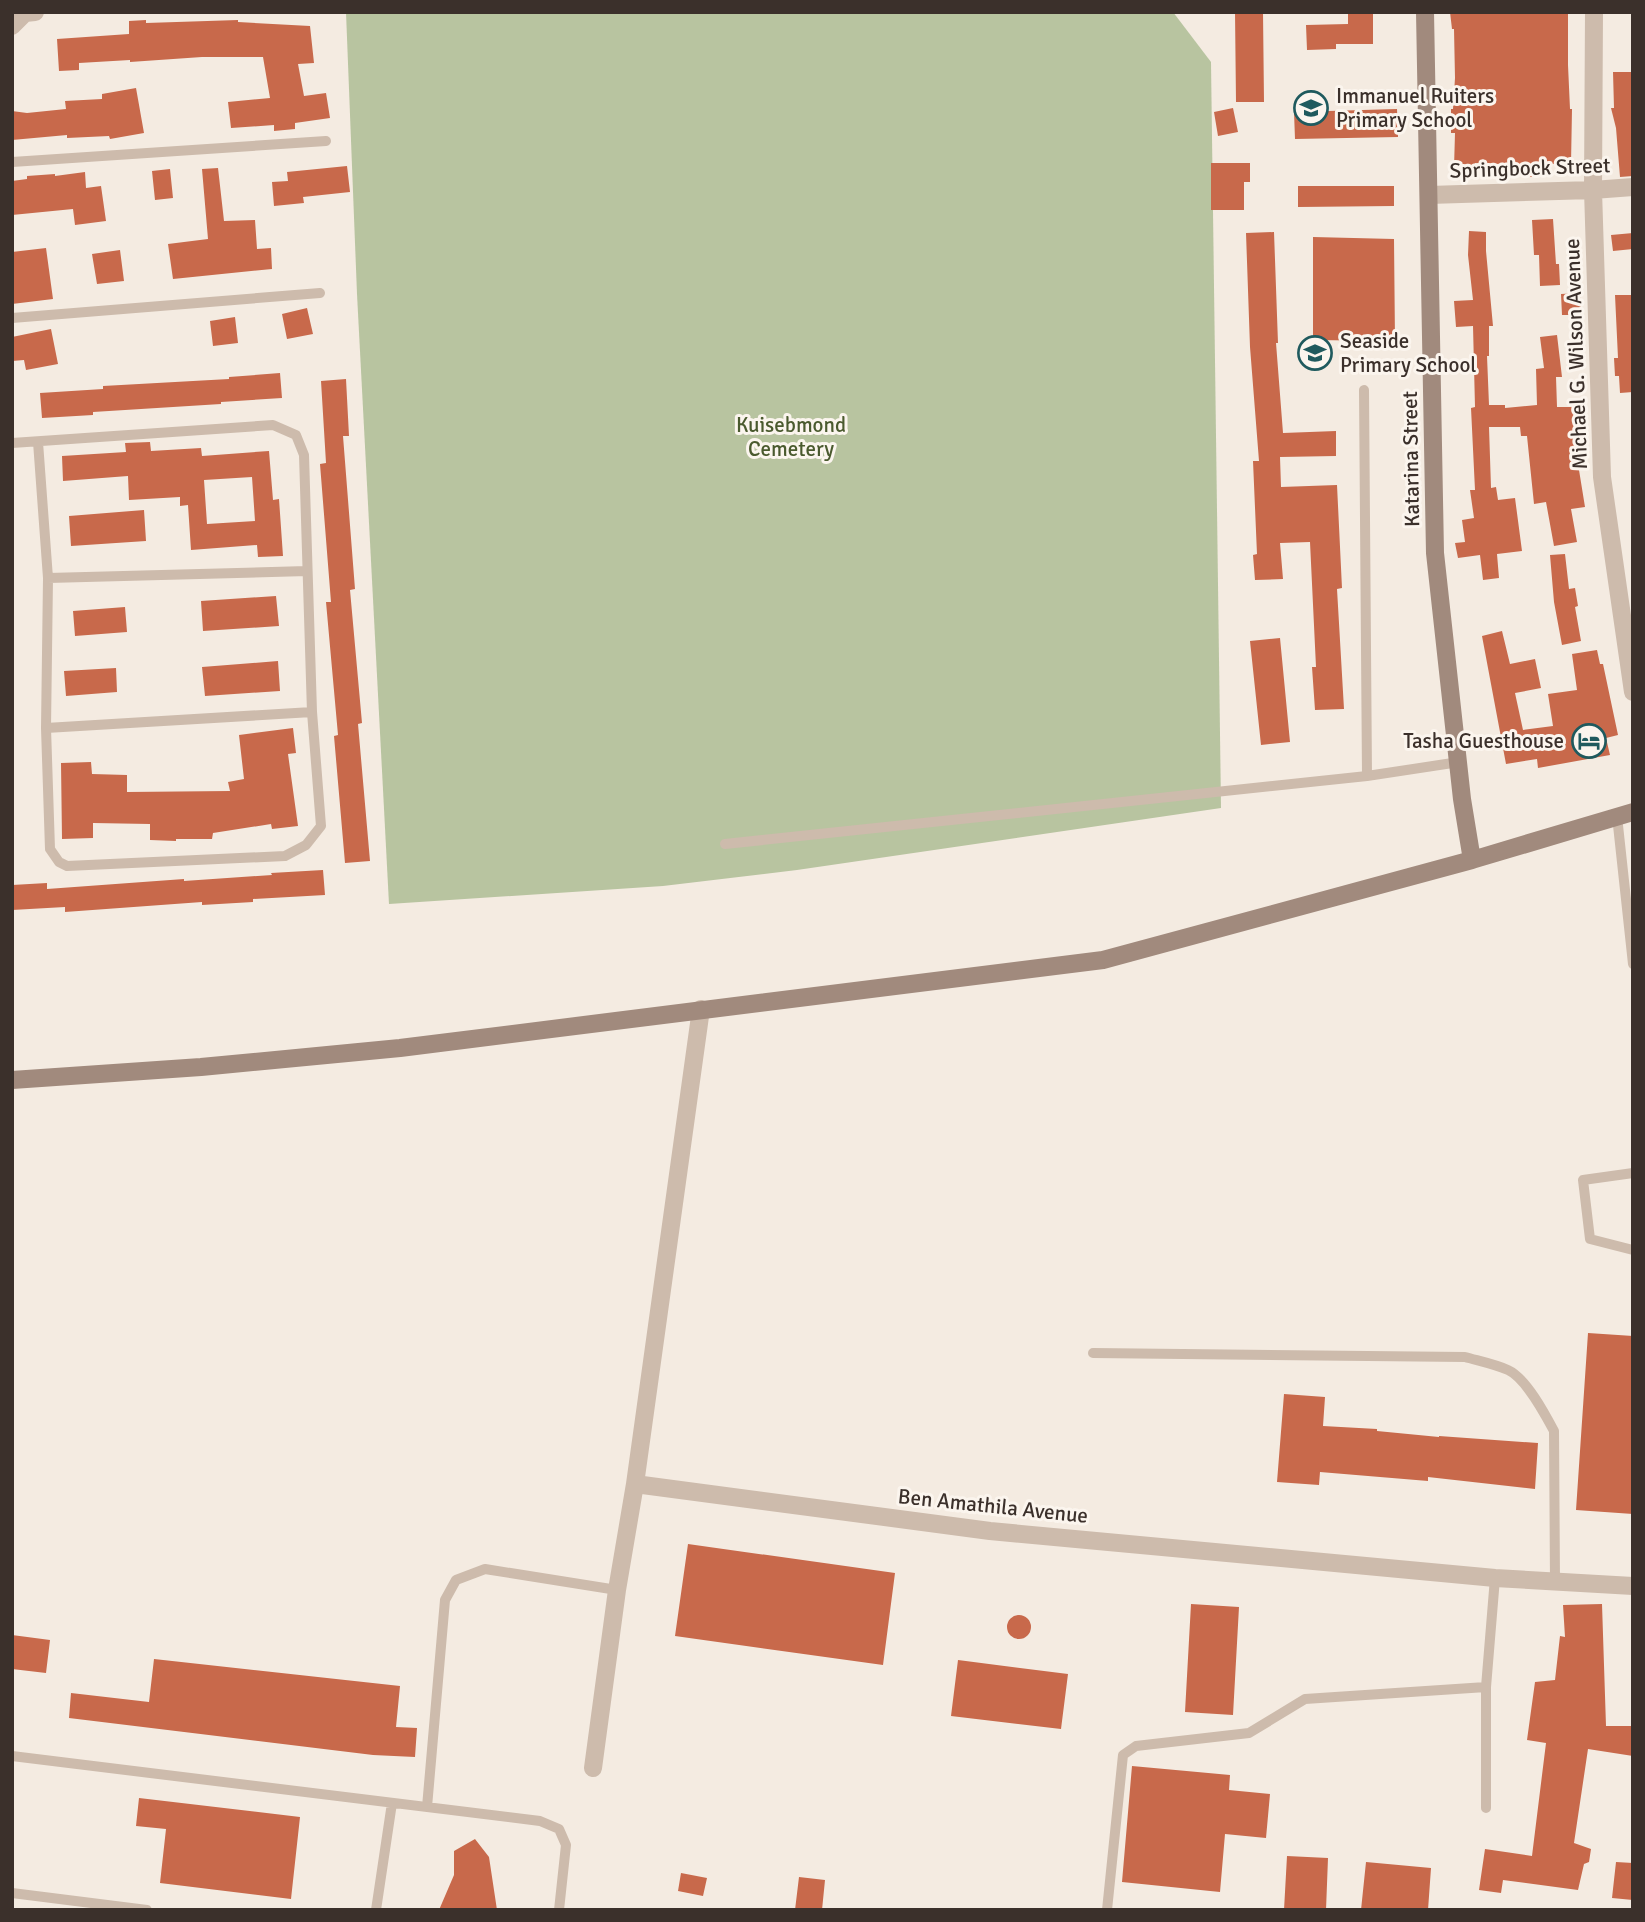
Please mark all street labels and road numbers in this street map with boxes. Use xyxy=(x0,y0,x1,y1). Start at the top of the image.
street label: Springbock Street xyxy=(1449,152,1611,184)
street label: Michael G. Wilson Avenue xyxy=(1559,238,1593,470)
street label: Katarina Street xyxy=(1397,391,1425,527)
street label: Ben Amathila Avenue xyxy=(897,1483,1089,1529)

